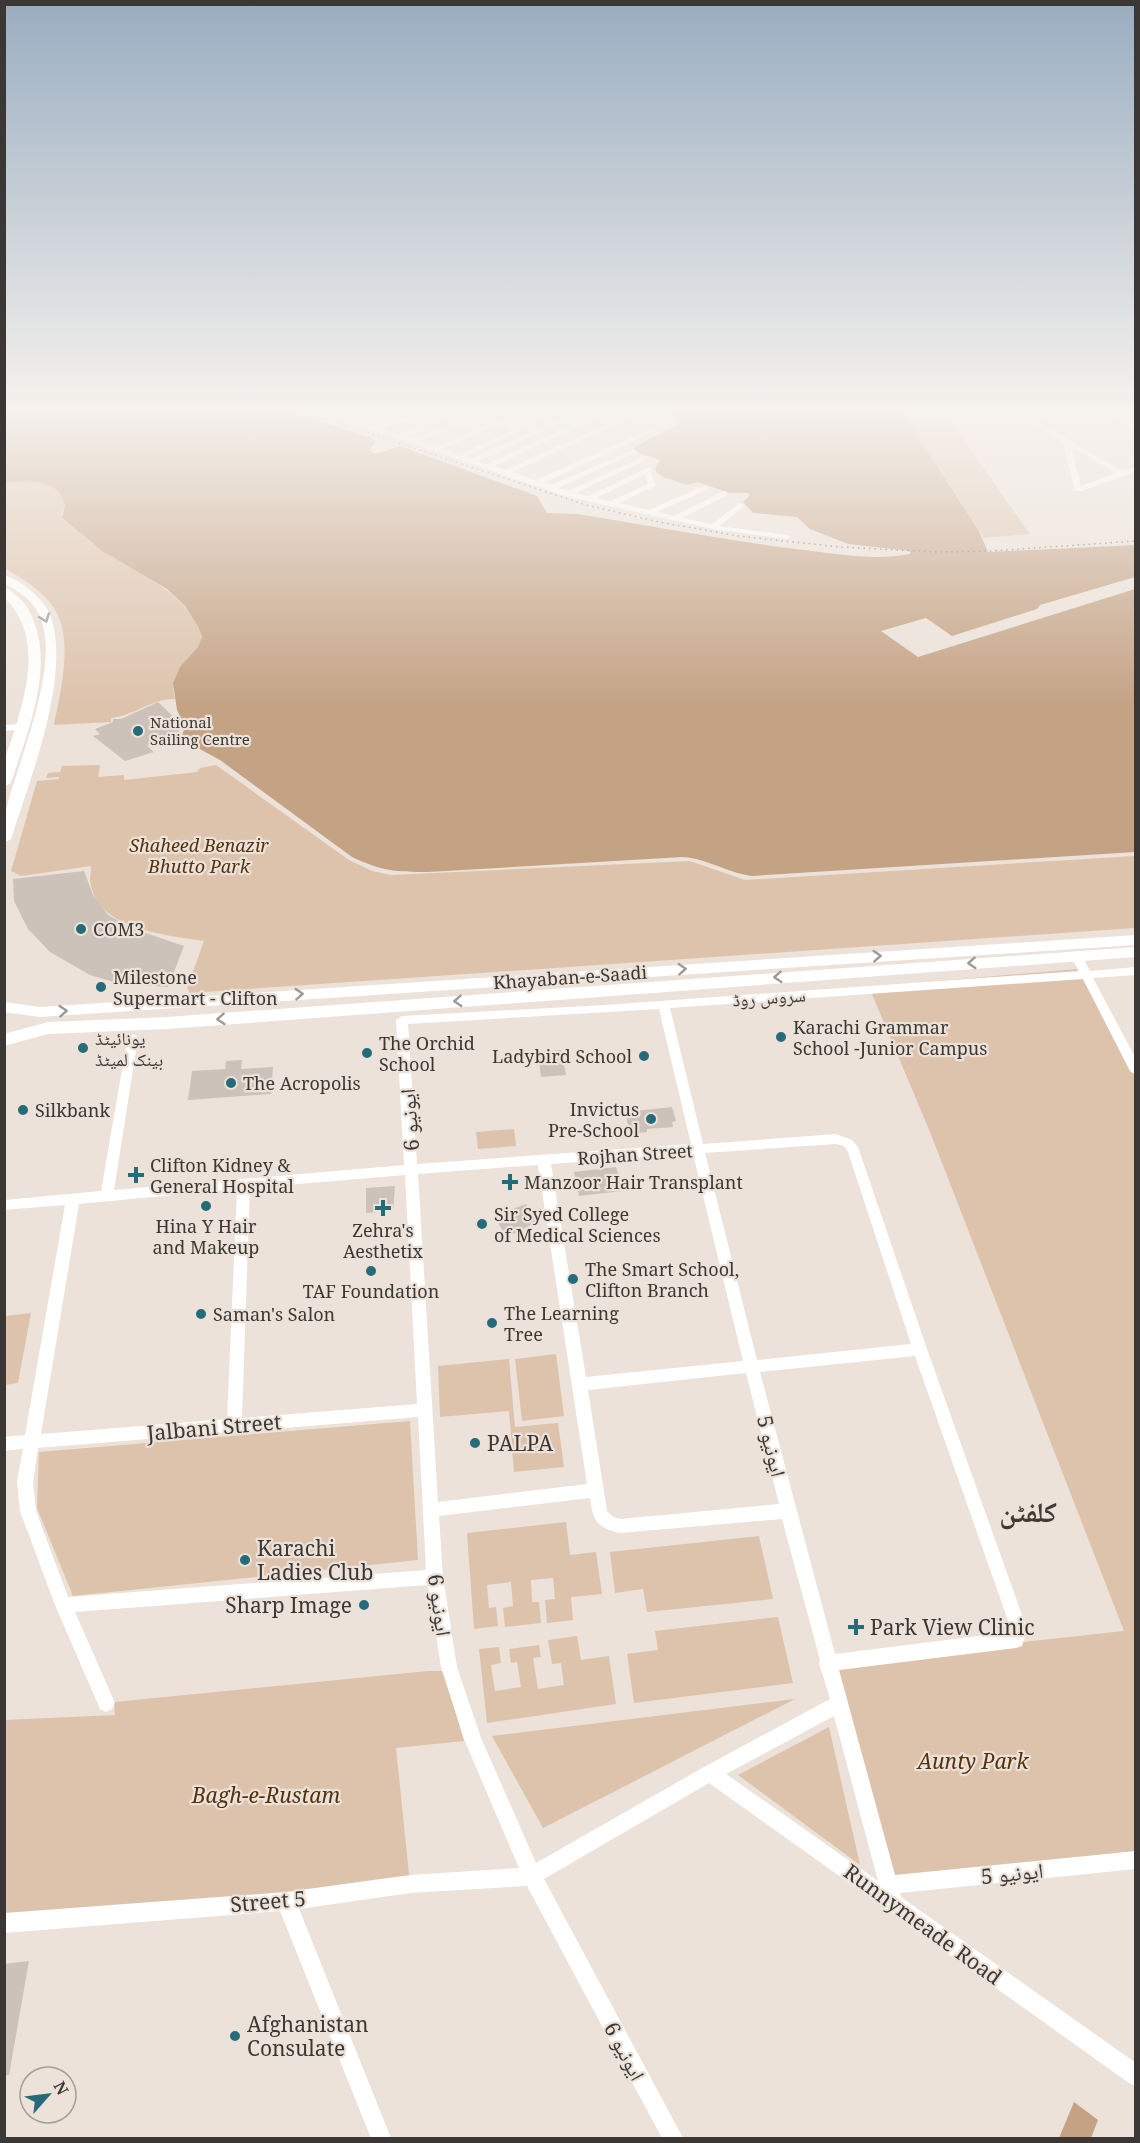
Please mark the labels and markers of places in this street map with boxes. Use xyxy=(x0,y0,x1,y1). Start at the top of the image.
place label: National Sailing Centre xyxy=(150,712,250,749)
marker: National Sailing Centre xyxy=(131,724,145,738)
place label: COM3 xyxy=(93,917,144,941)
marker: COM3 xyxy=(74,922,88,936)
place label: Milestone Supermart - Clifton xyxy=(113,965,278,1010)
marker: Milestone Supermart - Clifton xyxy=(94,980,108,994)
place label: Karachi Grammar School -Junior Campus xyxy=(793,1015,987,1060)
place label: یونائیٹڈ بینک لمیٹڈ xyxy=(95,1026,163,1071)
marker: Karachi Grammar School -Junior Campus xyxy=(774,1030,788,1044)
place label: The Orchid School xyxy=(379,1031,475,1076)
marker: یونائیٹڈ بینک لمیٹڈ xyxy=(76,1041,90,1055)
place label: Ladybird School xyxy=(492,1044,632,1068)
marker: The Orchid School xyxy=(360,1046,374,1060)
marker: Ladybird School xyxy=(637,1049,651,1063)
place label: The Acropolis xyxy=(243,1071,361,1095)
marker: The Acropolis xyxy=(224,1076,238,1090)
place label: Invictus Pre-School xyxy=(548,1097,639,1142)
place label: Silkbank xyxy=(35,1098,110,1122)
marker: Silkbank xyxy=(16,1103,30,1117)
marker: Invictus Pre-School xyxy=(644,1112,658,1126)
place label: Clifton Kidney & General Hospital xyxy=(150,1153,294,1198)
marker: Clifton Kidney & General Hospital xyxy=(127,1166,145,1184)
place label: Manzoor Hair Transplant xyxy=(524,1170,743,1194)
marker: Manzoor Hair Transplant xyxy=(501,1173,519,1191)
marker: Hina Y Hair and Makeup xyxy=(199,1199,213,1213)
marker: Zehra's Aesthetix xyxy=(374,1199,392,1217)
place label: Sir Syed College of Medical Sciences xyxy=(494,1202,661,1247)
place label: Hina Y Hair and Makeup xyxy=(153,1214,259,1259)
marker: Sir Syed College of Medical Sciences xyxy=(475,1217,489,1231)
place label: Zehra's Aesthetix xyxy=(343,1218,424,1263)
place label: The Smart School, Clifton Branch xyxy=(585,1257,739,1302)
marker: TAF Foundation xyxy=(364,1264,378,1278)
marker: The Smart School, Clifton Branch xyxy=(566,1272,580,1286)
place label: TAF Foundation xyxy=(303,1279,440,1303)
place label: The Learning Tree xyxy=(504,1301,619,1346)
place label: Saman's Salon xyxy=(213,1302,336,1326)
marker: Saman's Salon xyxy=(194,1307,208,1321)
marker: The Learning Tree xyxy=(485,1316,499,1330)
place label: PALPA xyxy=(487,1429,553,1457)
marker: PALPA xyxy=(468,1436,482,1450)
place label: Karachi Ladies Club xyxy=(257,1534,373,1586)
marker: Karachi Ladies Club xyxy=(238,1553,252,1567)
place label: Sharp Image xyxy=(225,1591,352,1619)
marker: Sharp Image xyxy=(357,1598,371,1612)
place label: Park View Clinic xyxy=(870,1613,1035,1641)
marker: Park View Clinic xyxy=(847,1618,865,1636)
place label: Afghanistan Consulate xyxy=(247,2010,369,2062)
marker: Afghanistan Consulate xyxy=(228,2029,242,2043)

